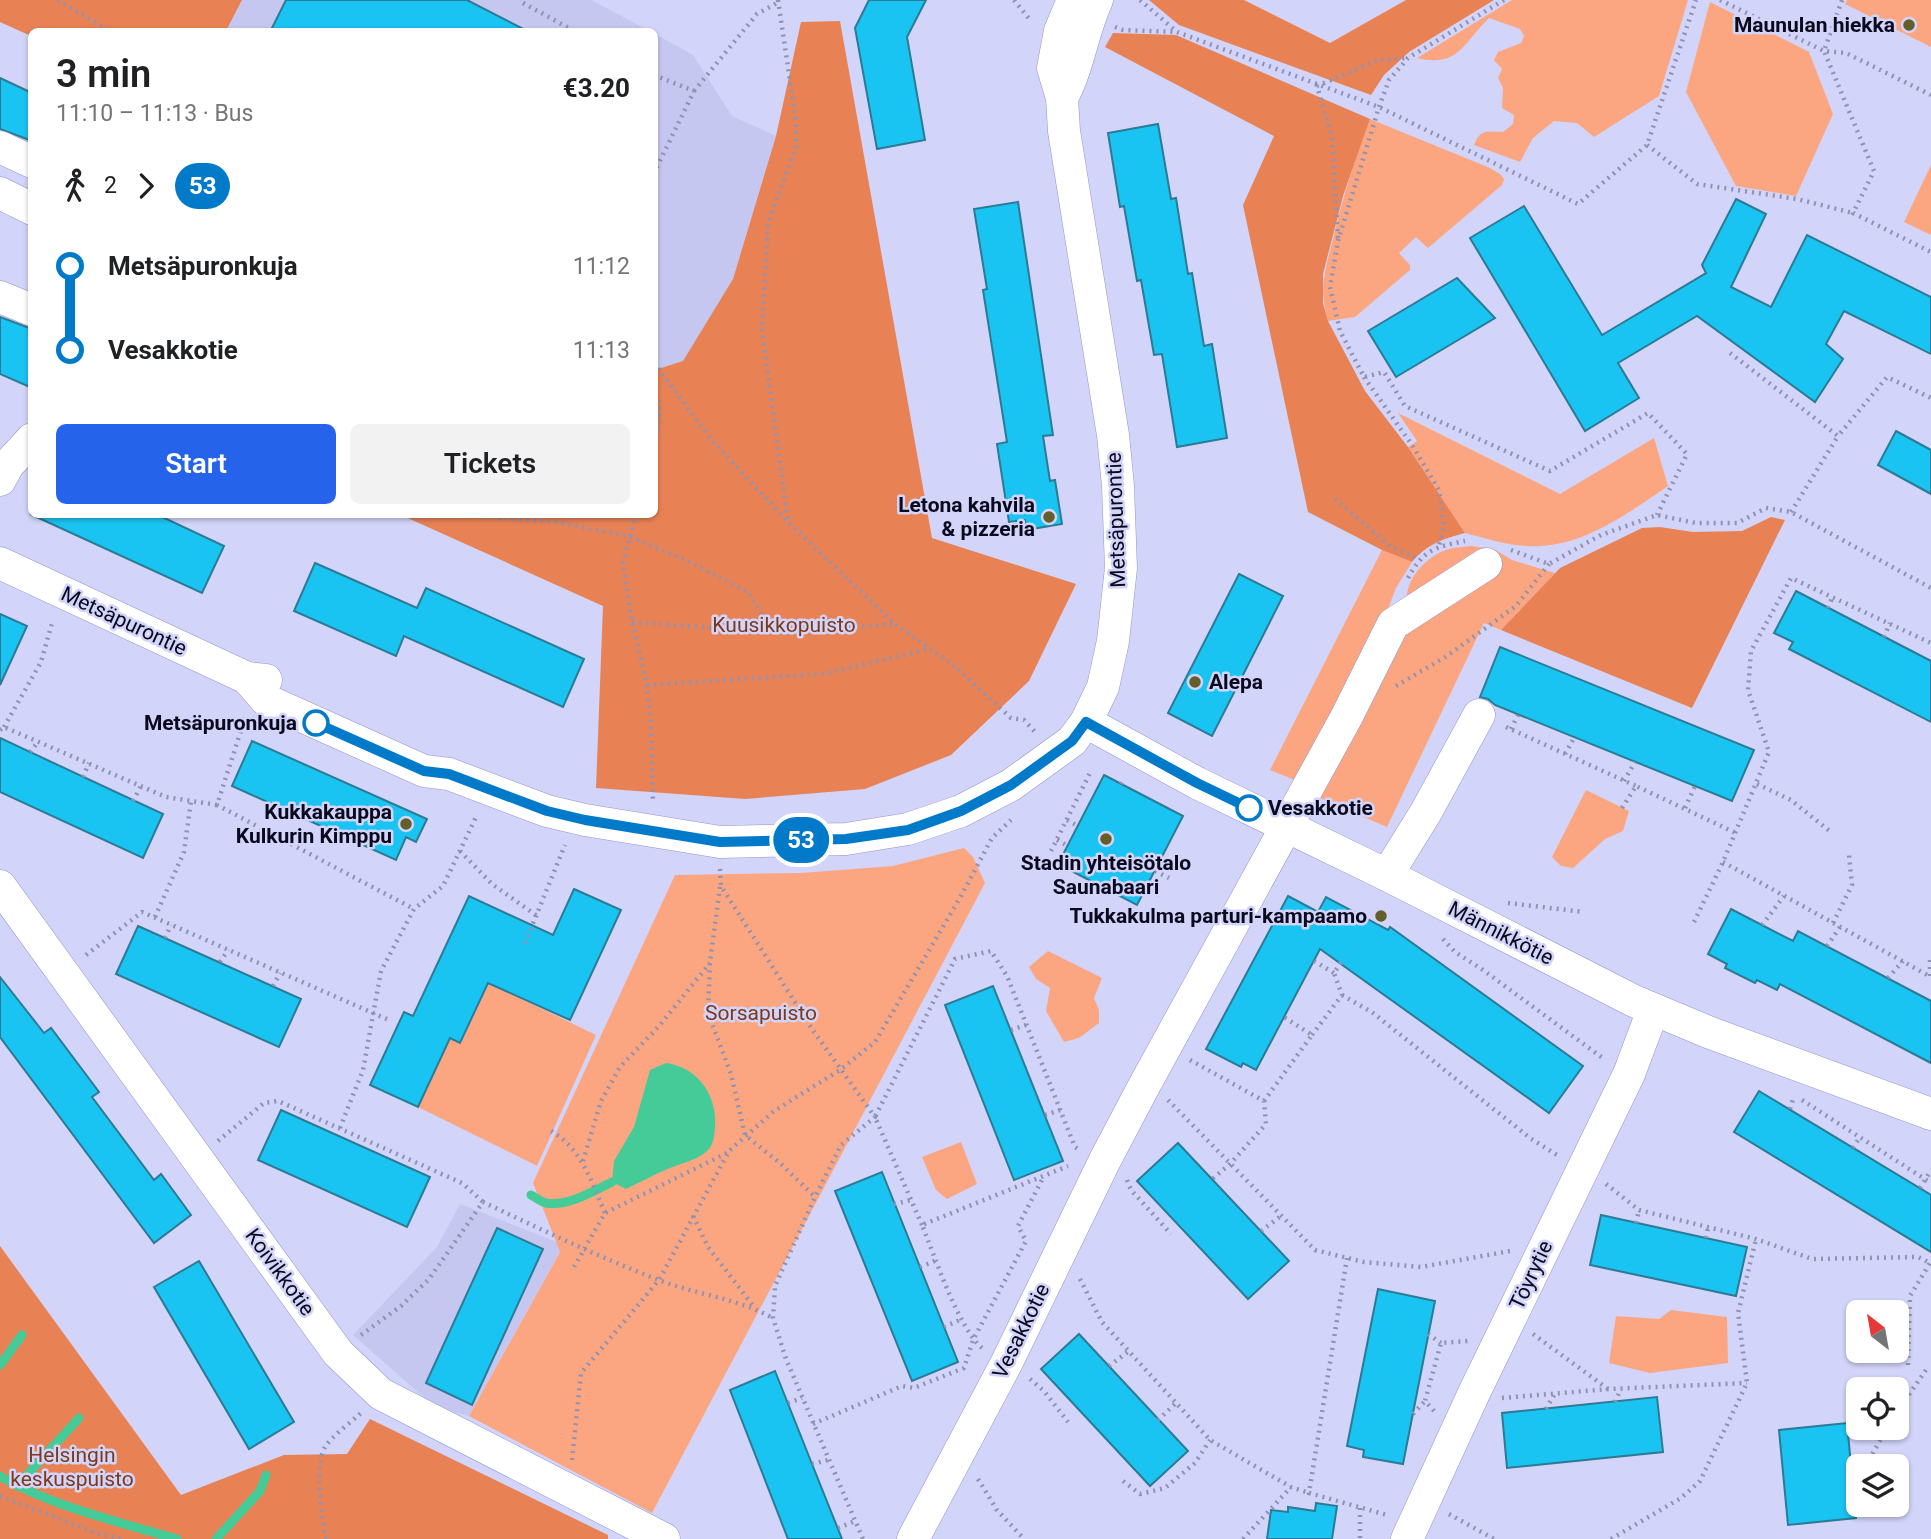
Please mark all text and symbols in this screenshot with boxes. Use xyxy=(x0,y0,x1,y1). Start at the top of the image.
place label: Maunulan hiekka xyxy=(1734,13,1895,37)
marker: Maunulan hiekka xyxy=(1901,17,1917,33)
text: 3 min xyxy=(56,52,151,96)
text: €3.20 xyxy=(563,73,630,103)
text: 11:10 – 11:13 · Bus xyxy=(56,100,253,127)
icon: walk xyxy=(56,167,94,205)
icon: forward xyxy=(127,167,165,205)
text: 2 xyxy=(104,172,117,199)
text: 53 xyxy=(189,172,216,200)
text: Metsäpuronkuja xyxy=(108,251,298,281)
text: 11:12 xyxy=(573,253,630,280)
text: Vesakkotie xyxy=(108,335,238,365)
text: 11:13 xyxy=(573,337,630,364)
button: Start xyxy=(56,424,336,504)
button: Tickets xyxy=(350,424,630,504)
street label: Metsäpurontie xyxy=(1102,452,1130,588)
place label: Letona kahvila & pizzeria xyxy=(898,493,1035,541)
marker: Letona kahvila & pizzeria xyxy=(1041,509,1057,525)
street label: Metsäpurontie xyxy=(57,581,191,661)
park label: Kuusikkopuisto xyxy=(712,613,856,637)
place label: Alepa xyxy=(1209,670,1263,694)
marker: Alepa xyxy=(1187,674,1203,690)
marker: Metsäpuronkuja xyxy=(303,710,329,736)
place label: Metsäpuronkuja xyxy=(144,711,297,735)
marker: Vesakkotie xyxy=(1236,795,1262,821)
place label: Vesakkotie xyxy=(1268,796,1373,820)
place label: Kukkakauppa Kulkurin Kimppu xyxy=(236,800,392,848)
marker: Kukkakauppa Kulkurin Kimppu xyxy=(398,816,414,832)
line badge: 53 xyxy=(770,817,832,863)
text: 53 xyxy=(787,826,815,854)
marker: Stadin yhteisötalo Saunabaari xyxy=(1098,831,1114,847)
place label: Stadin yhteisötalo Saunabaari xyxy=(1021,851,1191,899)
street label: Männikkötie xyxy=(1445,896,1557,970)
place label: Tukkakulma parturi-kampaamo xyxy=(1070,904,1367,928)
marker: Tukkakulma parturi-kampaamo xyxy=(1373,908,1389,924)
park label: Sorsapuisto xyxy=(705,1001,817,1025)
street label: Koivikkotie xyxy=(240,1224,320,1320)
street label: Töyrytie xyxy=(1505,1237,1557,1313)
street label: Vesakkotie xyxy=(988,1280,1054,1382)
north arrow xyxy=(1846,1300,1909,1363)
map controls xyxy=(1846,1300,1909,1517)
button: locate xyxy=(1846,1377,1909,1440)
park label: Helsingin keskuspuisto xyxy=(10,1443,134,1491)
button: layers xyxy=(1846,1454,1909,1517)

